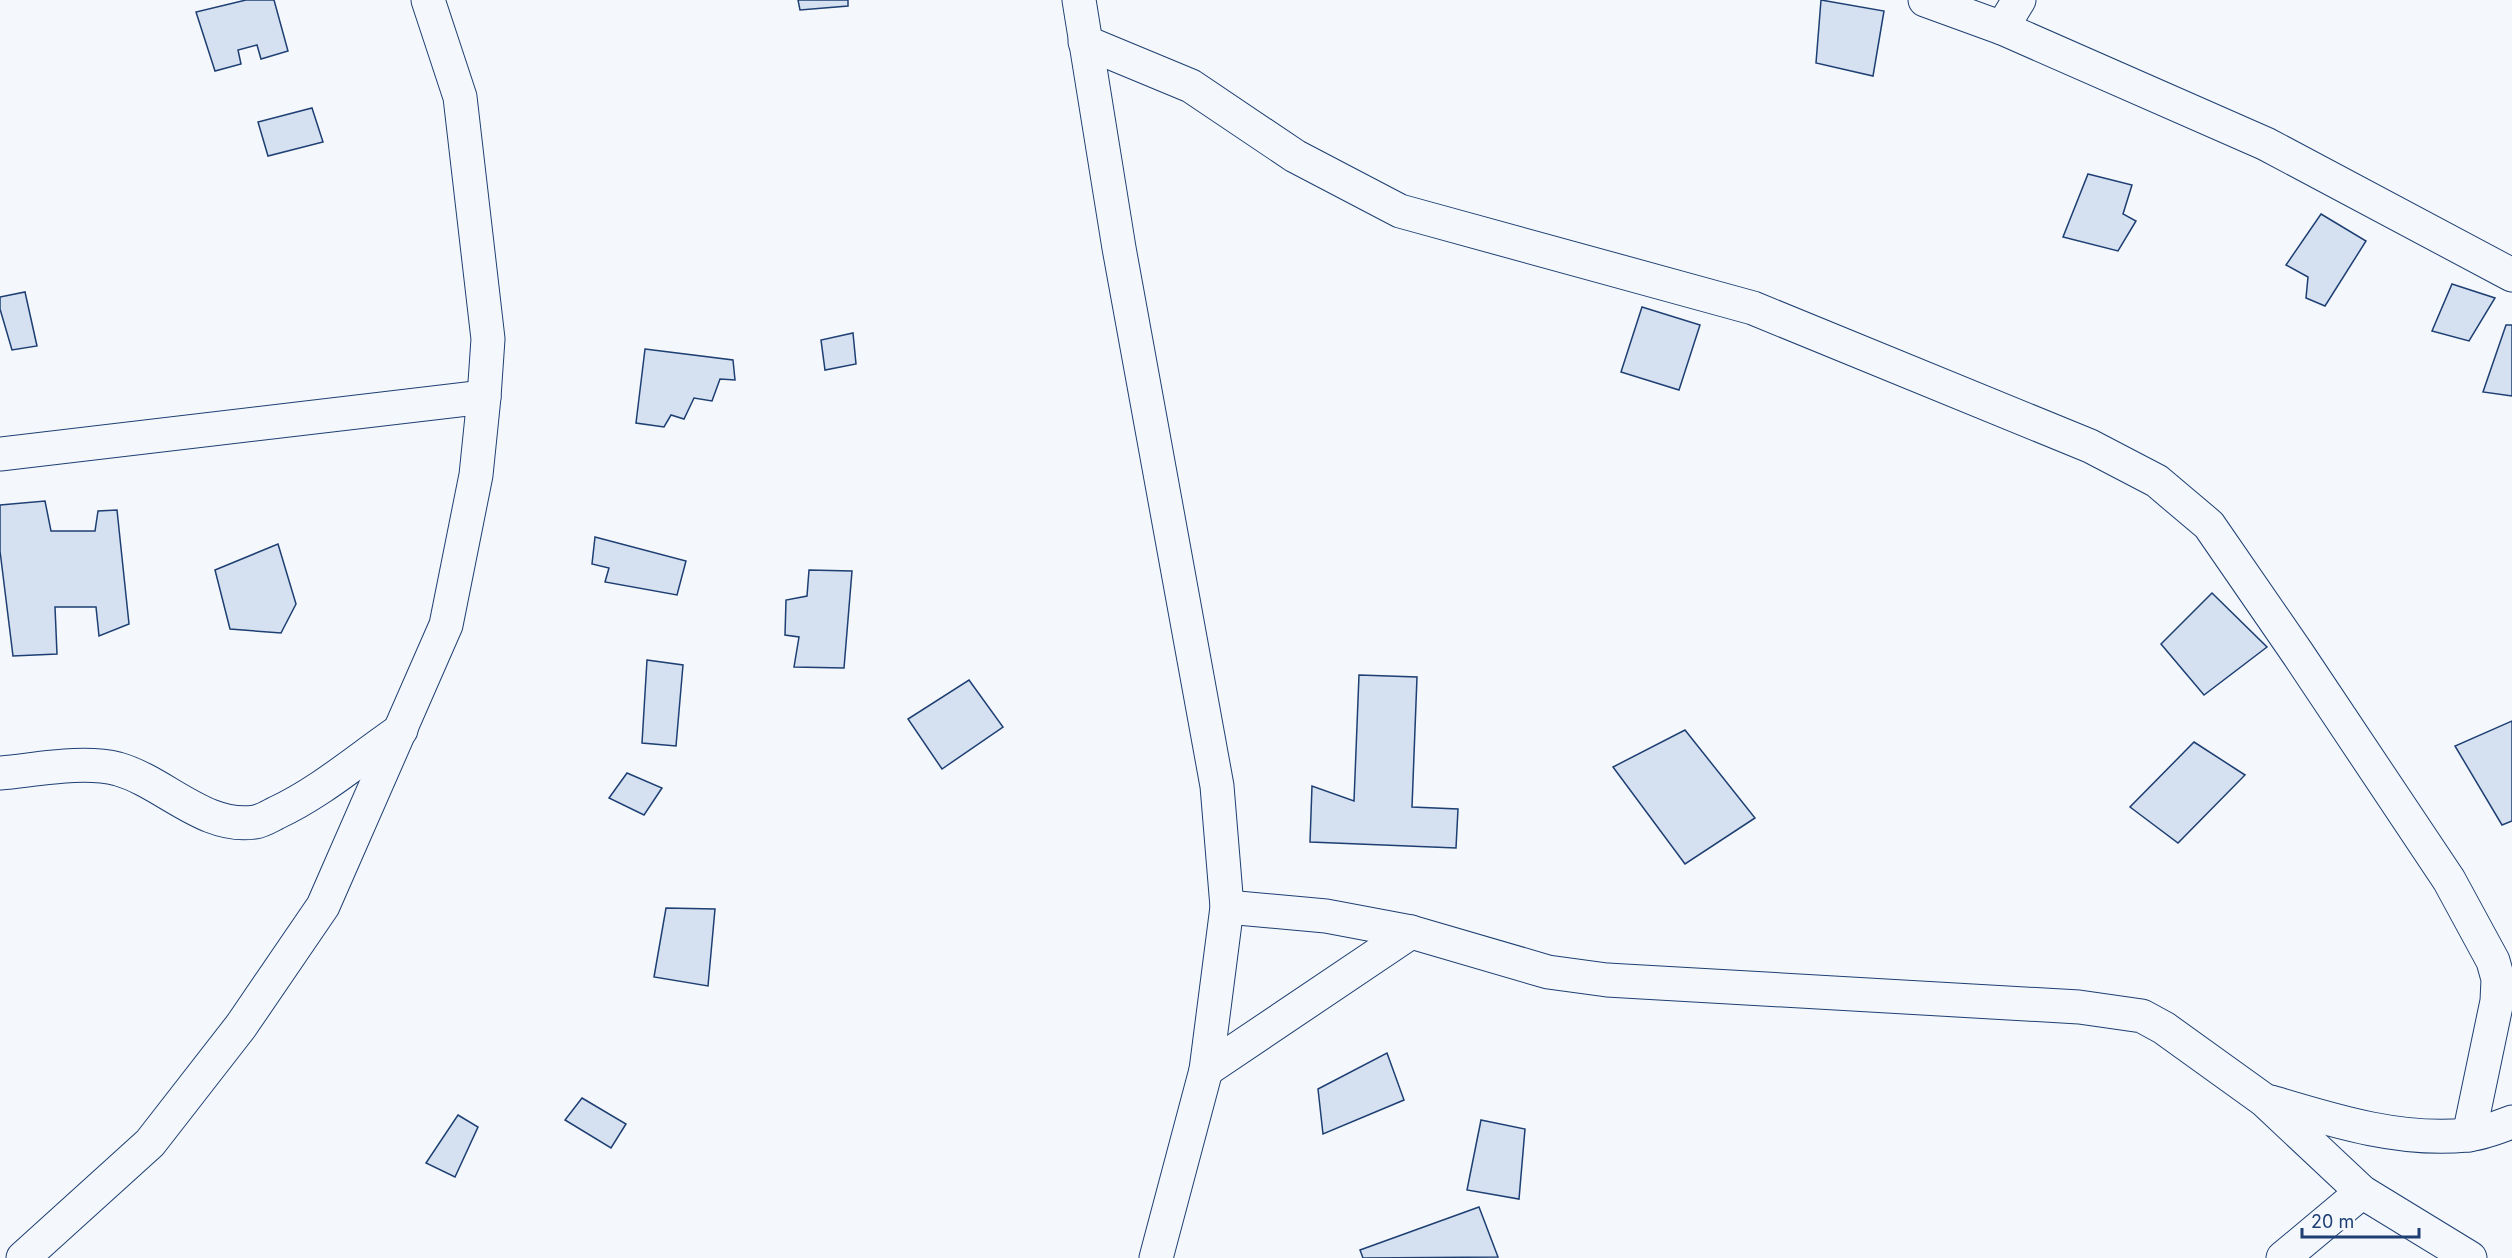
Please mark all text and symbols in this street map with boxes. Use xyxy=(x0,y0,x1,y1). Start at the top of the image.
scale bar xyxy=(2302,1201,2419,1239)
text: 20 m xyxy=(2311,1211,2354,1232)

